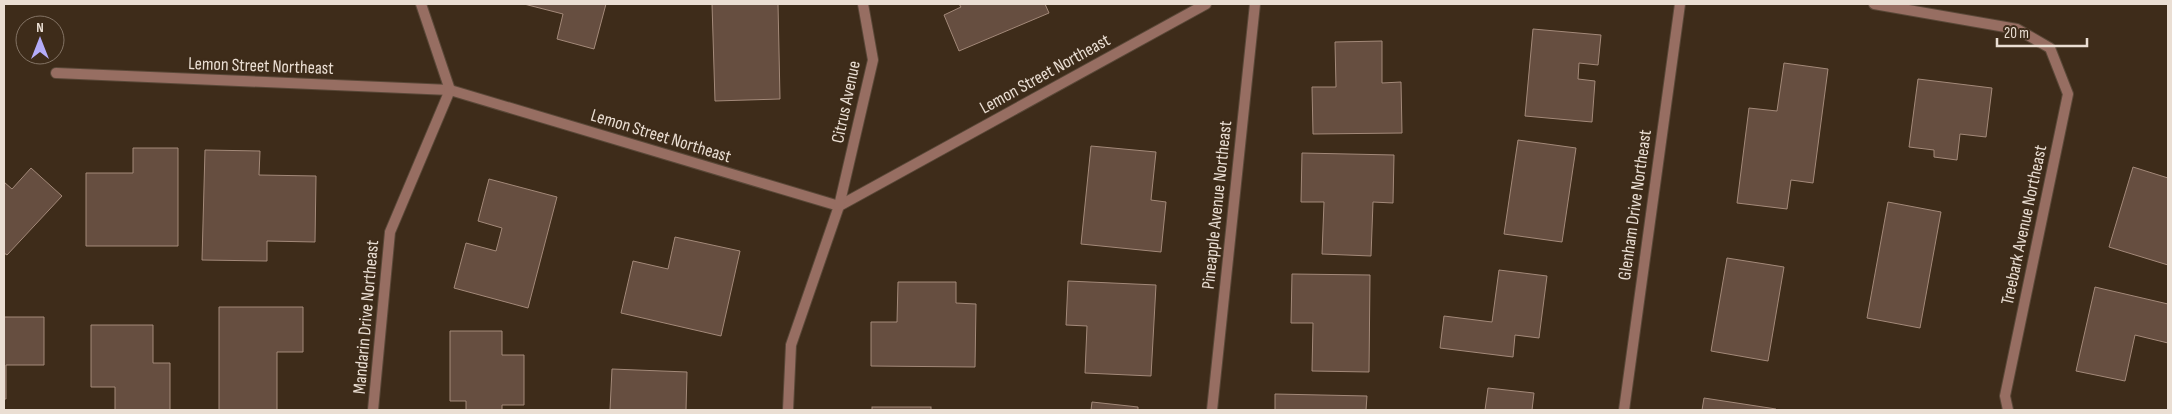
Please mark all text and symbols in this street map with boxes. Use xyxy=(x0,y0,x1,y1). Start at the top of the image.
north arrow xyxy=(15,15,65,65)
scale bar xyxy=(1997,15,2087,47)
text: N xyxy=(36,19,44,36)
text: 20 m xyxy=(2004,24,2029,43)
street label: Lemon Street Northeast xyxy=(976,29,1114,118)
street label: Lemon Street Northeast xyxy=(188,53,335,79)
street label: Citrus Avenue xyxy=(827,59,865,145)
street label: Lemon Street Northeast xyxy=(588,105,734,167)
street label: Pineapple Avenue Northeast xyxy=(1198,119,1236,290)
street label: Glenham Drive Northeast xyxy=(1614,128,1656,282)
street label: Treebark Avenue Northeast xyxy=(1997,143,2051,307)
street label: Mandarin Drive Northeast xyxy=(349,239,383,395)

